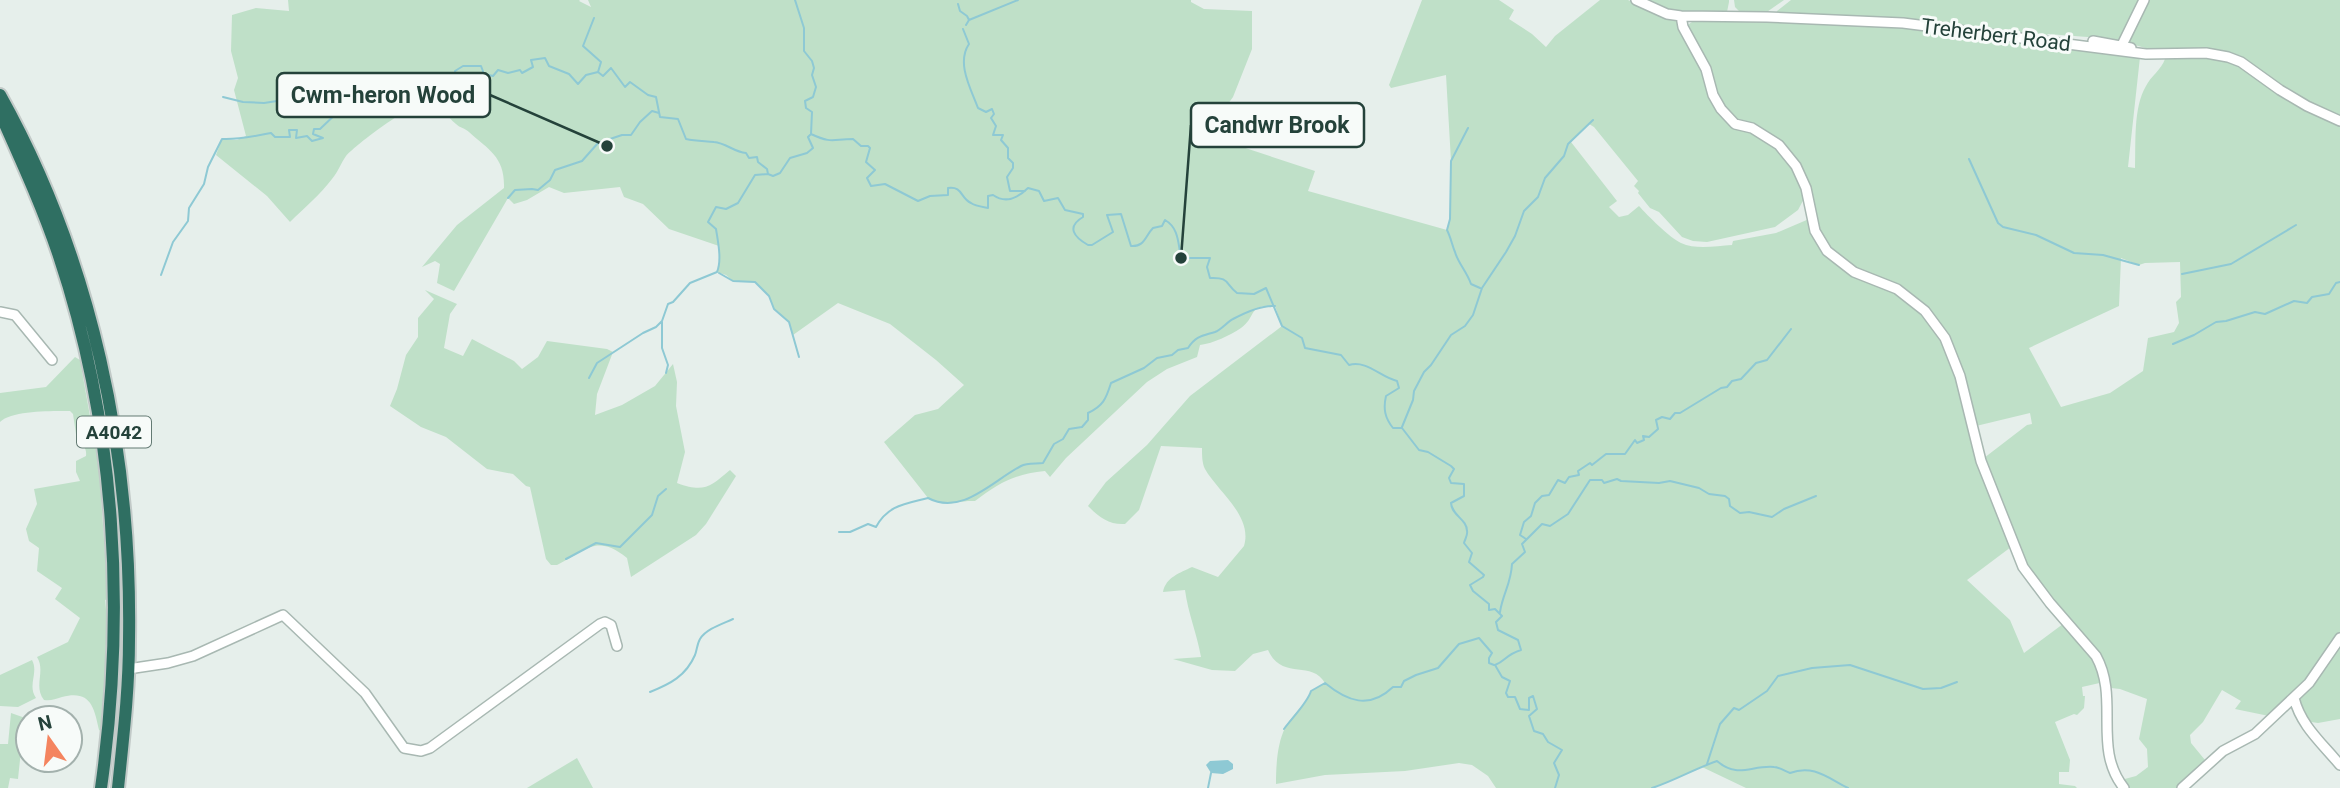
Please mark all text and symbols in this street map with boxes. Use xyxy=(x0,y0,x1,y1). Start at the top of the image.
street label: Treherbert Road xyxy=(1920,14,2072,56)
callout: Cwm-heron Wood xyxy=(277,73,490,117)
text: Cwm-heron Wood xyxy=(291,82,475,109)
callout: Candwr Brook xyxy=(1191,103,1364,147)
text: Candwr Brook xyxy=(1204,112,1350,139)
road number: A4042 xyxy=(77,416,151,448)
north arrow xyxy=(14,704,84,774)
text: N xyxy=(36,710,54,736)

